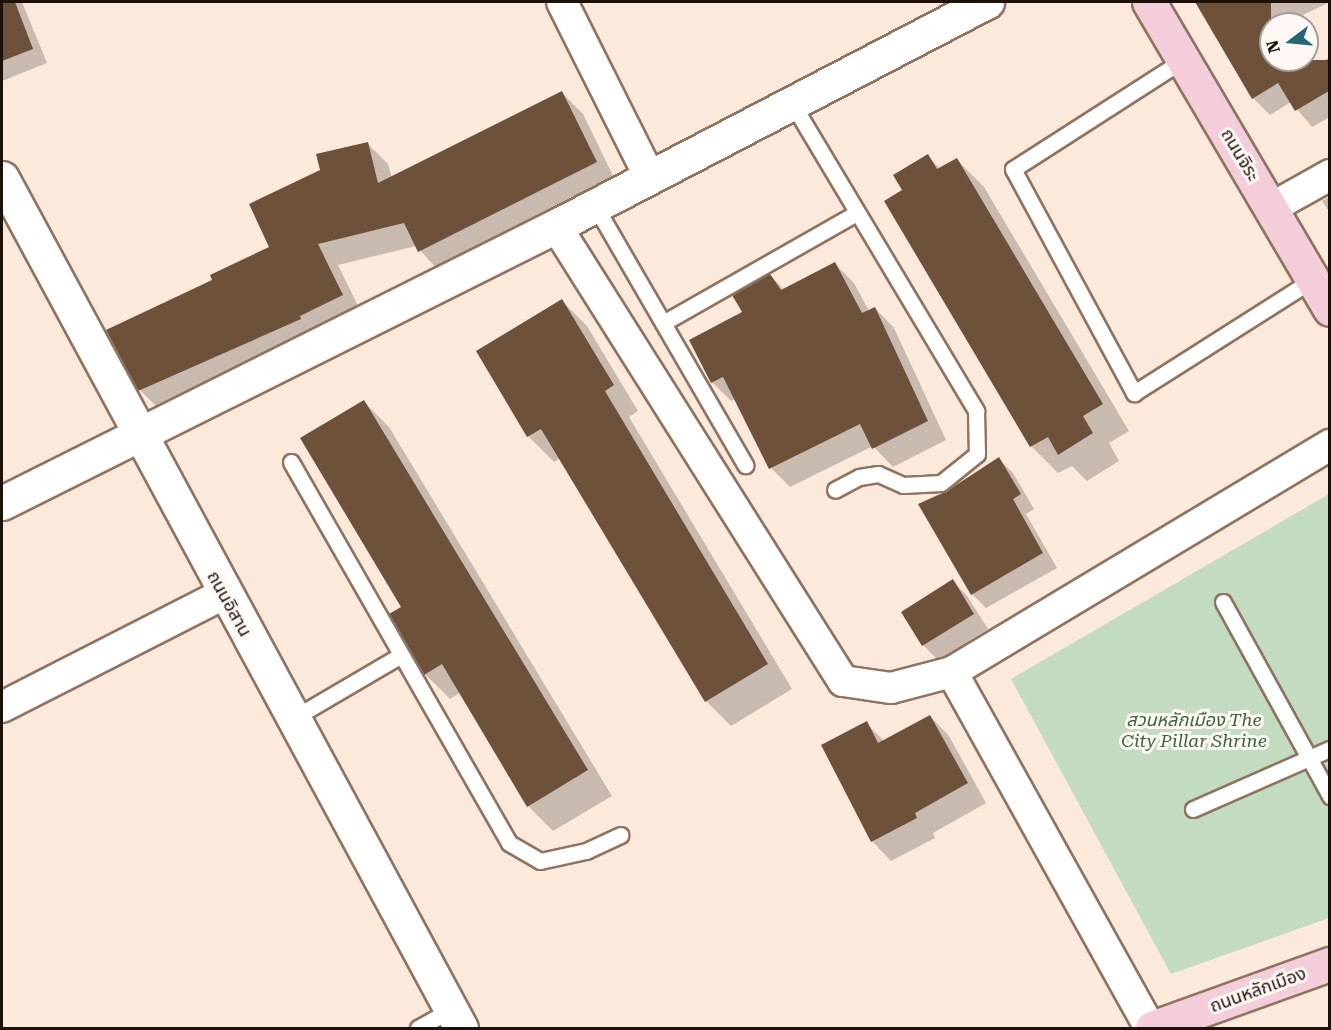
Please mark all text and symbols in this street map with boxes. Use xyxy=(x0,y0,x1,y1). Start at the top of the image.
north arrow xyxy=(1259,12,1319,72)
text: N xyxy=(1262,38,1284,55)
street label: ถนนจิระ xyxy=(1216,125,1264,185)
street label: ถนนอิสาน xyxy=(202,567,256,641)
park label: สวนหลักเมือง The City Pillar Shrine xyxy=(1121,710,1267,752)
street label: ถนนหลักเมือง xyxy=(1207,963,1309,1017)

